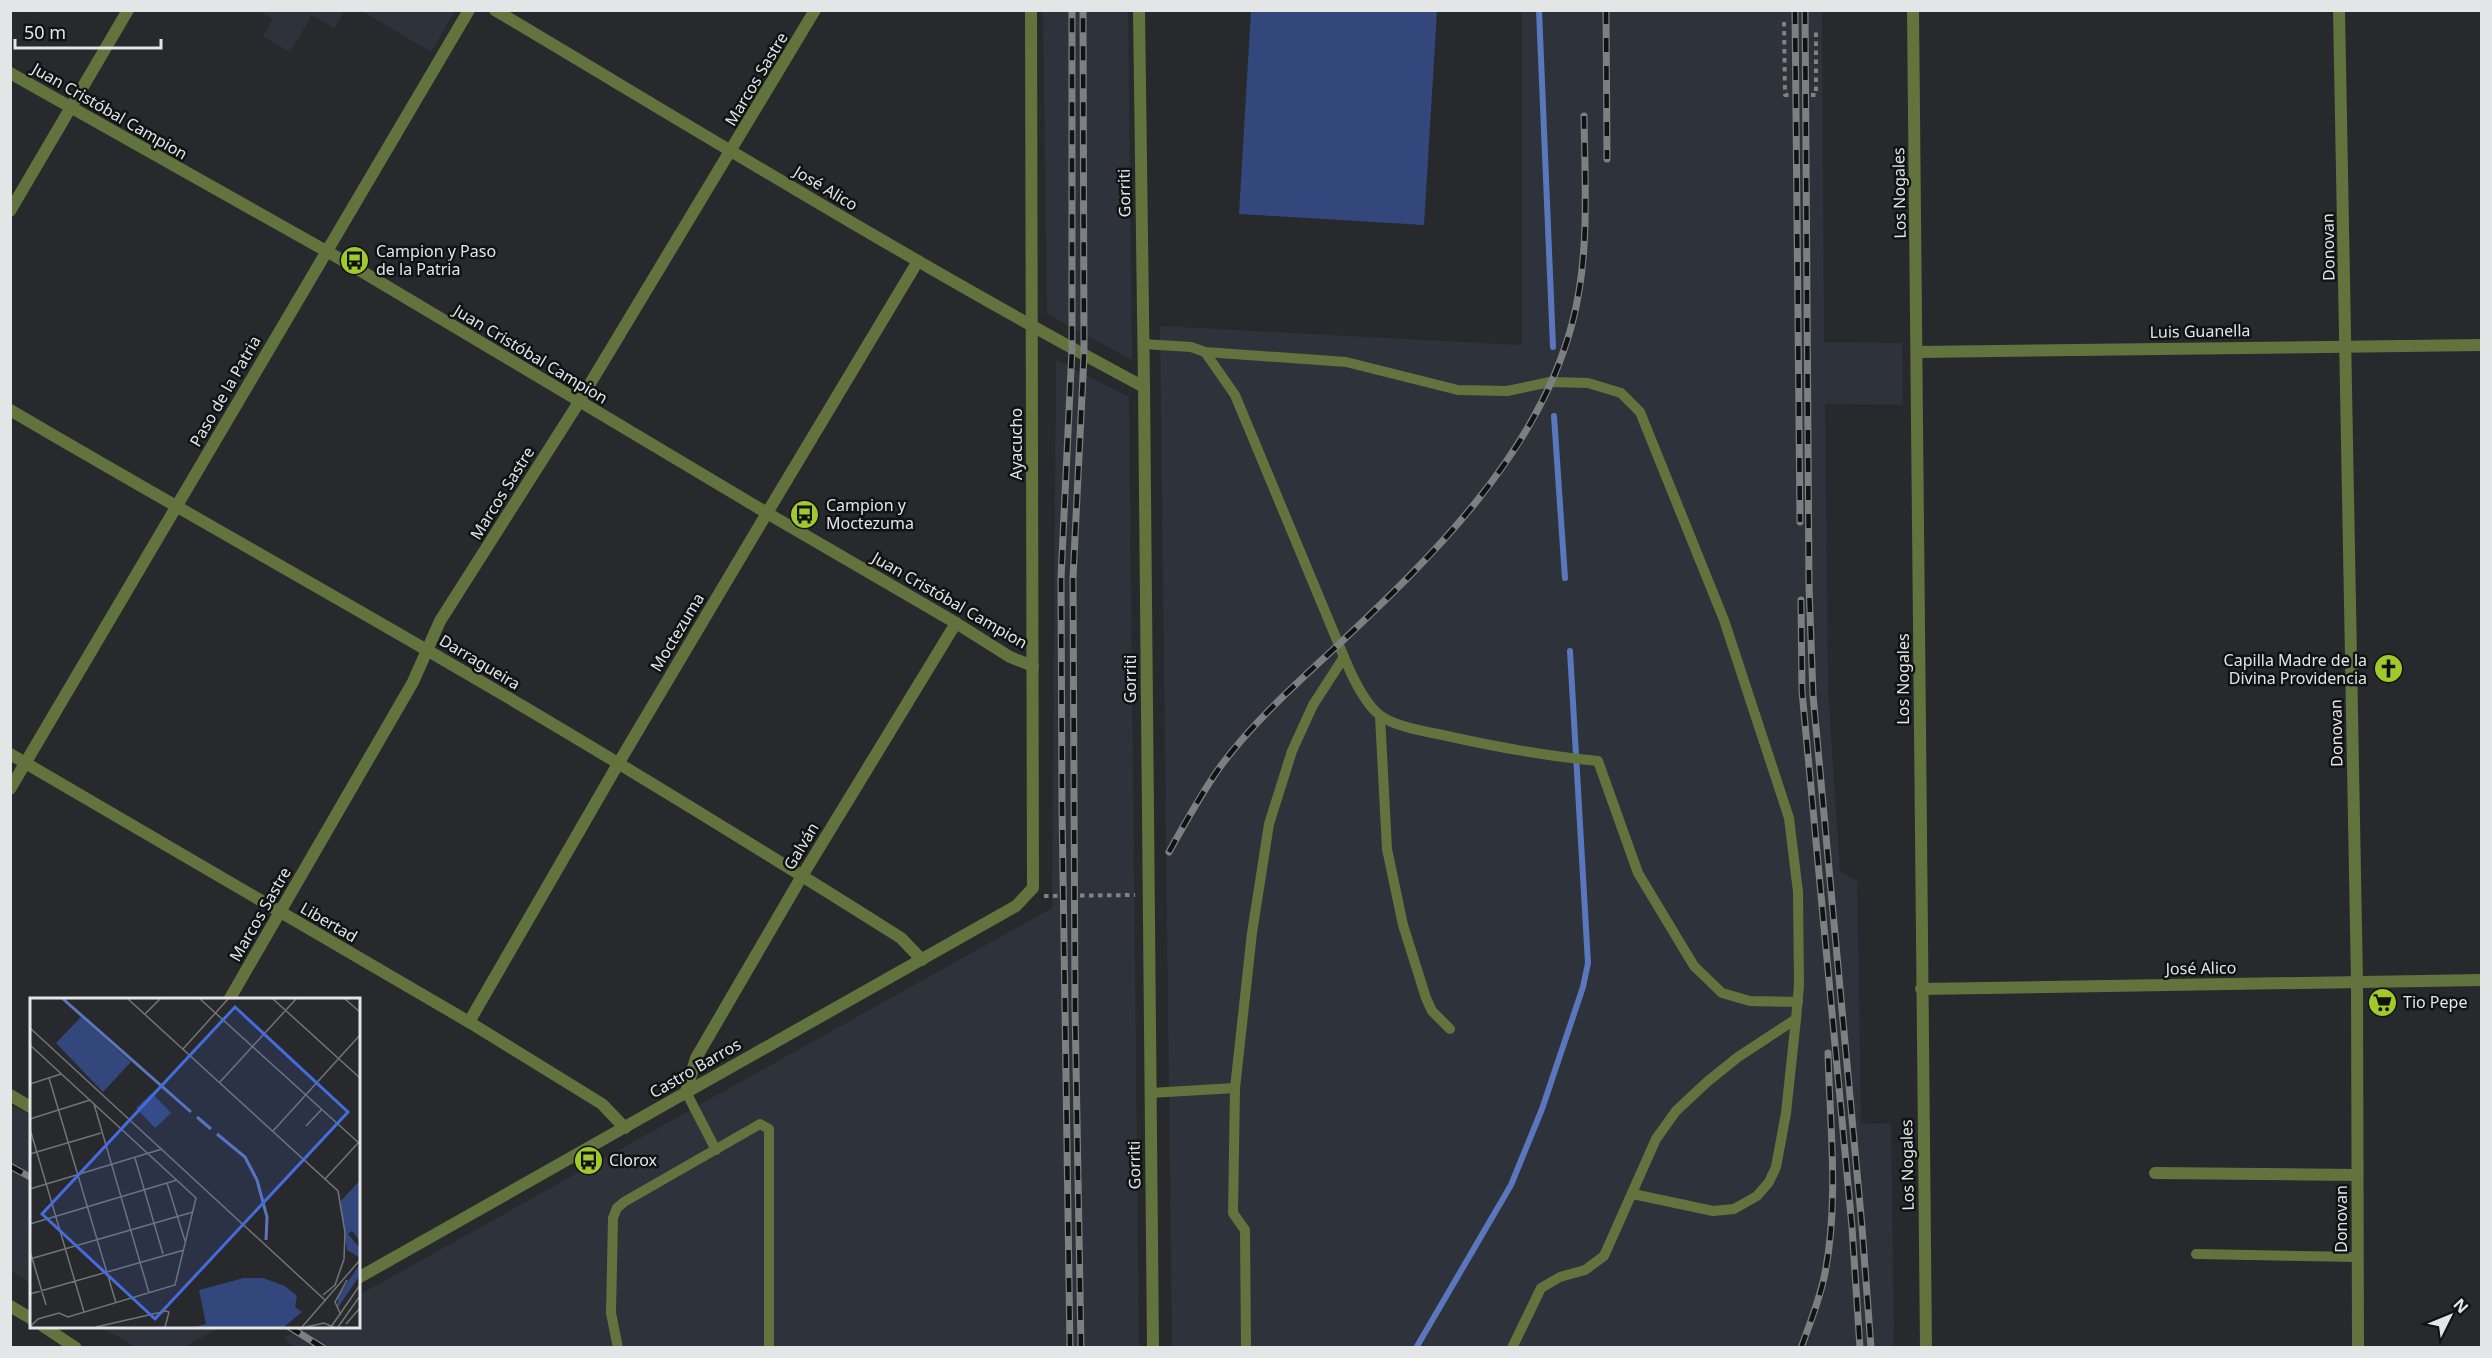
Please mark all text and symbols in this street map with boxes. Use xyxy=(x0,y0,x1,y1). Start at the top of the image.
scale bar xyxy=(15,12,160,50)
text: 50 m xyxy=(24,20,66,44)
street label: Marcos Sastre xyxy=(719,28,793,130)
street label: Juan Cristóbal Campion xyxy=(27,56,192,165)
street label: Los Nogales xyxy=(1887,147,1911,239)
street label: José Alico xyxy=(788,159,862,216)
street label: Gorriti xyxy=(1113,169,1135,217)
street label: Donovan xyxy=(2316,213,2340,281)
place label: Campion y Paso de la Patria xyxy=(376,240,496,280)
bus stop icon: Campion y Paso de la Patria xyxy=(339,244,371,276)
street label: Juan Cristóbal Campion xyxy=(448,298,612,409)
street label: Luis Guanella xyxy=(2149,319,2251,343)
street label: Paso de la Patria xyxy=(184,332,266,450)
street label: Ayacucho xyxy=(1005,408,1027,480)
street label: Marcos Sastre xyxy=(465,442,539,544)
place label: Campion y Moctezuma xyxy=(826,494,914,534)
bus stop icon: Campion y Moctezuma xyxy=(789,498,821,530)
street label: Juan Cristóbal Campion xyxy=(867,545,1032,654)
street label: Moctezuma xyxy=(645,589,709,675)
street label: Darragueira xyxy=(435,629,525,695)
street label: Los Nogales xyxy=(1892,633,1914,725)
place label: Capilla Madre de la Divina Providencia xyxy=(2224,649,2367,689)
church icon: Capilla Madre de la Divina Providencia xyxy=(2372,653,2404,685)
street label: Gorriti xyxy=(1119,655,1141,703)
street label: Donovan xyxy=(2324,699,2348,767)
street label: Galván xyxy=(778,818,824,874)
street label: Marcos Sastre xyxy=(224,863,296,965)
street label: Libertad xyxy=(296,897,362,947)
street label: José Alico xyxy=(2163,956,2237,980)
supermarket icon: Tio Pepe xyxy=(2366,986,2398,1018)
place label: Tio Pepe xyxy=(2403,991,2467,1013)
inset map xyxy=(30,998,360,1328)
street label: Castro Barros xyxy=(645,1033,745,1103)
street label: Los Nogales xyxy=(1895,1119,1919,1211)
street label: Gorriti xyxy=(1123,1141,1145,1189)
bus stop icon: Clorox xyxy=(572,1144,604,1176)
place label: Clorox xyxy=(609,1149,658,1171)
street label: Donovan xyxy=(2330,1185,2352,1253)
north arrow xyxy=(2420,1286,2480,1346)
text: N xyxy=(2448,1294,2473,1318)

